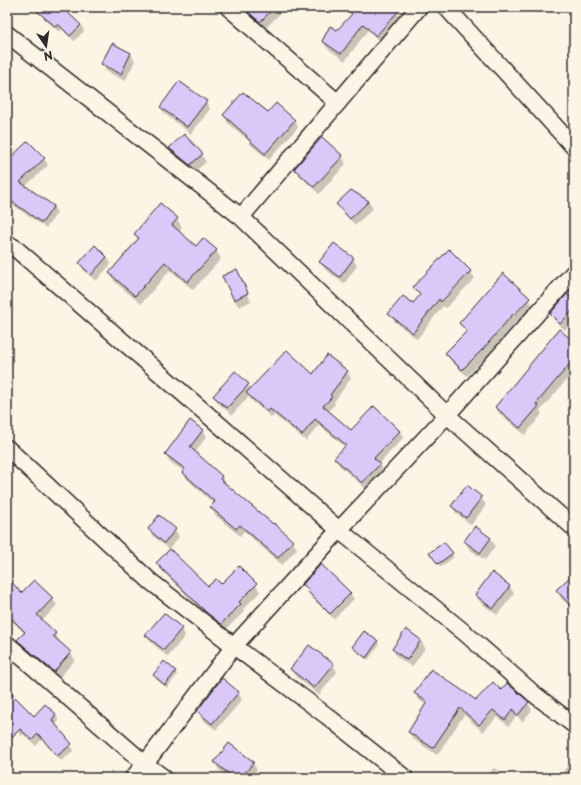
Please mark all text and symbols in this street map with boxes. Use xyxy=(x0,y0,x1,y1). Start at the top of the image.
north arrow xyxy=(26,26,66,66)
text: N xyxy=(42,47,55,66)

